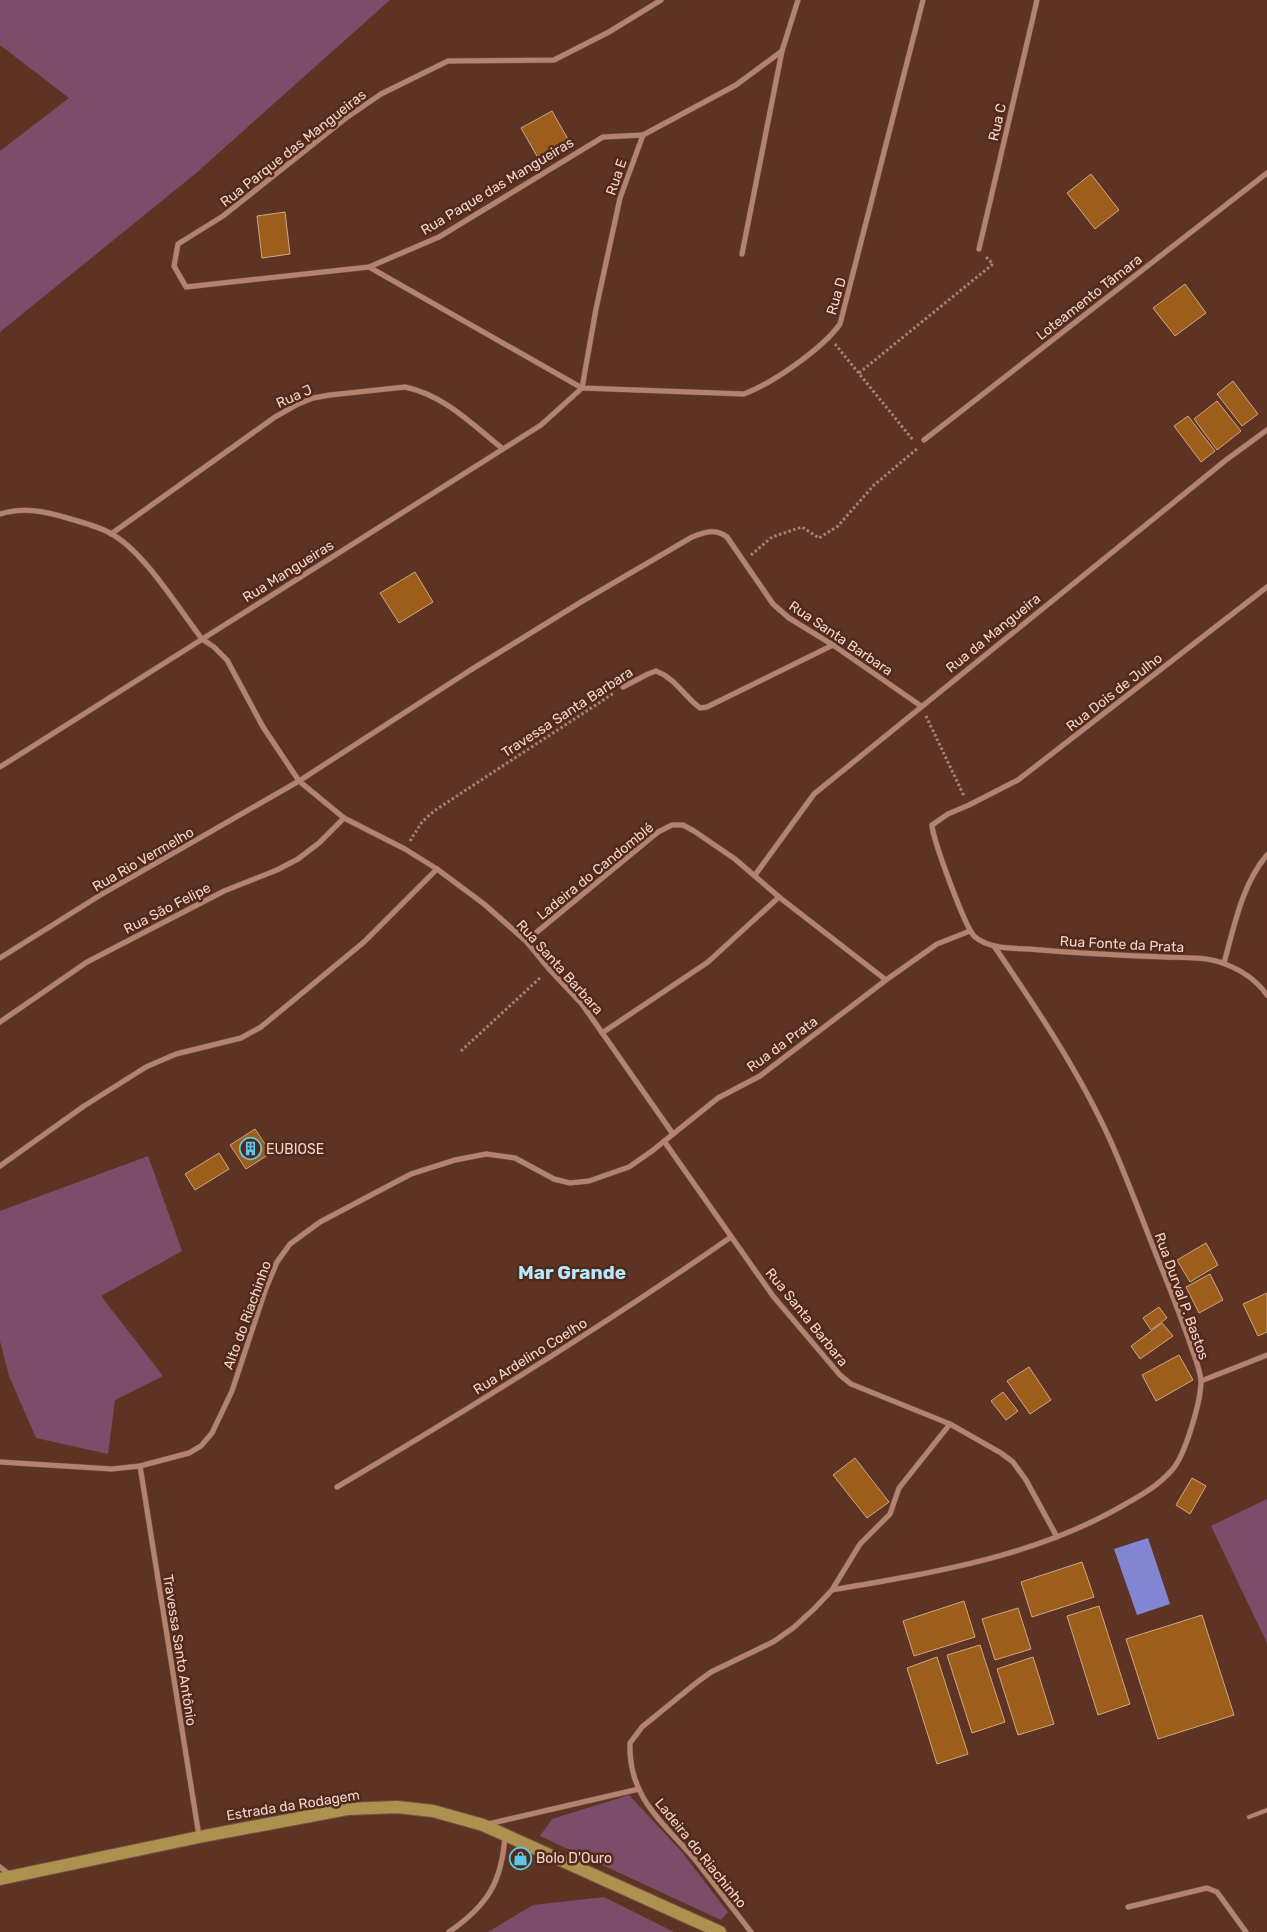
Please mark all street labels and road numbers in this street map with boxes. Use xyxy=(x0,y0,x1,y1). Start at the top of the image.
street label: Rua Parque das Mangueiras xyxy=(217,86,370,211)
street label: Rua C xyxy=(985,102,1010,143)
street label: Rua Paque das Mangueiras xyxy=(418,134,577,239)
street label: Rua E xyxy=(602,157,631,198)
street label: Loteamento Tâmara xyxy=(1033,251,1146,344)
street label: Rua D xyxy=(823,275,850,317)
street label: Rua J xyxy=(274,381,315,412)
street label: Rua Mangueiras xyxy=(240,537,337,606)
street label: Rua da Mangueira xyxy=(943,590,1044,677)
street label: Rua Santa Barbara xyxy=(786,597,896,679)
street label: Rua Dois de Julho xyxy=(1063,650,1166,735)
street label: Travessa Santa Barbara xyxy=(498,664,636,761)
street label: Ladeira do Candomblé xyxy=(534,819,657,924)
street label: Rua Rio Vermelho xyxy=(90,824,197,895)
street label: Rua São Felipe xyxy=(121,879,214,938)
street label: Rua Santa Barbara xyxy=(513,916,607,1018)
street label: Rua Fonte da Prata xyxy=(1059,933,1185,956)
street label: Rua da Prata xyxy=(744,1013,821,1076)
street label: Rua Durval P. Bastos xyxy=(1151,1230,1212,1362)
street label: Alto do Riachinho xyxy=(220,1258,275,1372)
street label: Rua Santa Barbara xyxy=(762,1265,851,1370)
street label: Rua Ardelino Coelho xyxy=(470,1315,590,1398)
street label: Travessa Santo Antônio xyxy=(159,1573,200,1727)
street label: Estrada da Rodagem xyxy=(225,1787,361,1824)
street label: Ladeira do Riachinho xyxy=(651,1795,750,1912)

